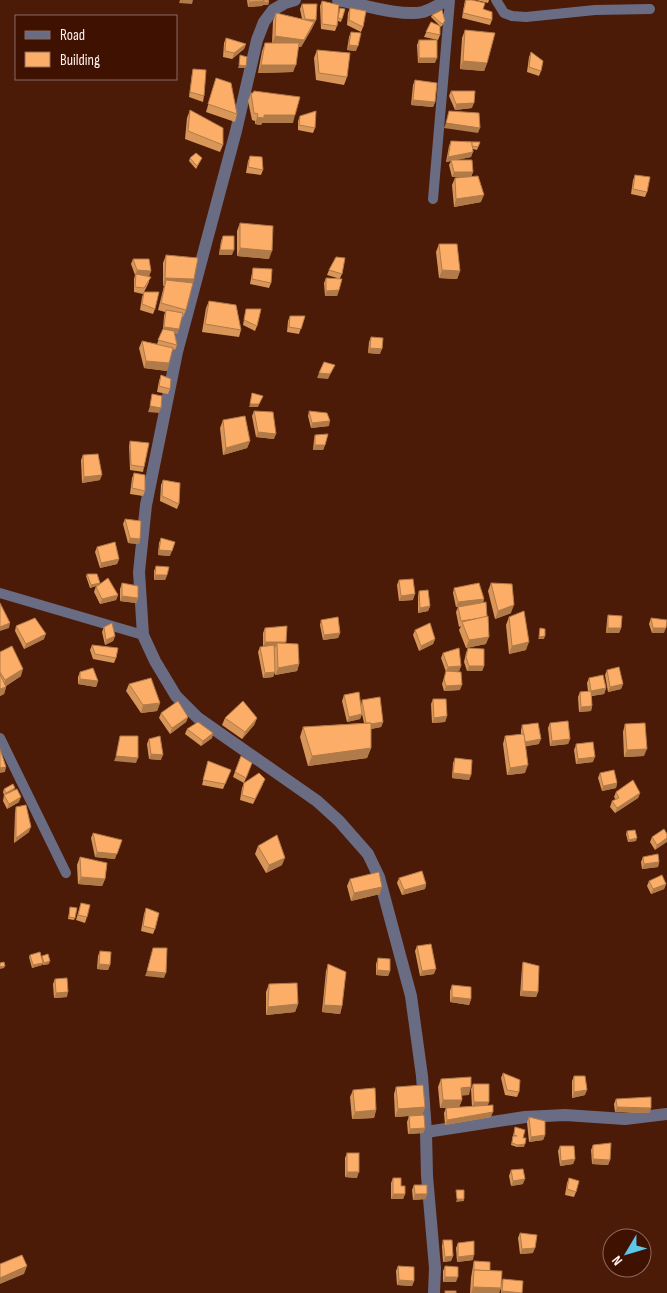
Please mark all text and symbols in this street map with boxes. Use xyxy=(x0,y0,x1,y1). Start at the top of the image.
legend xyxy=(15,15,178,80)
text: Road xyxy=(60,26,85,45)
text: Building xyxy=(60,51,100,70)
north arrow xyxy=(602,1228,652,1278)
text: N xyxy=(608,1253,626,1269)

